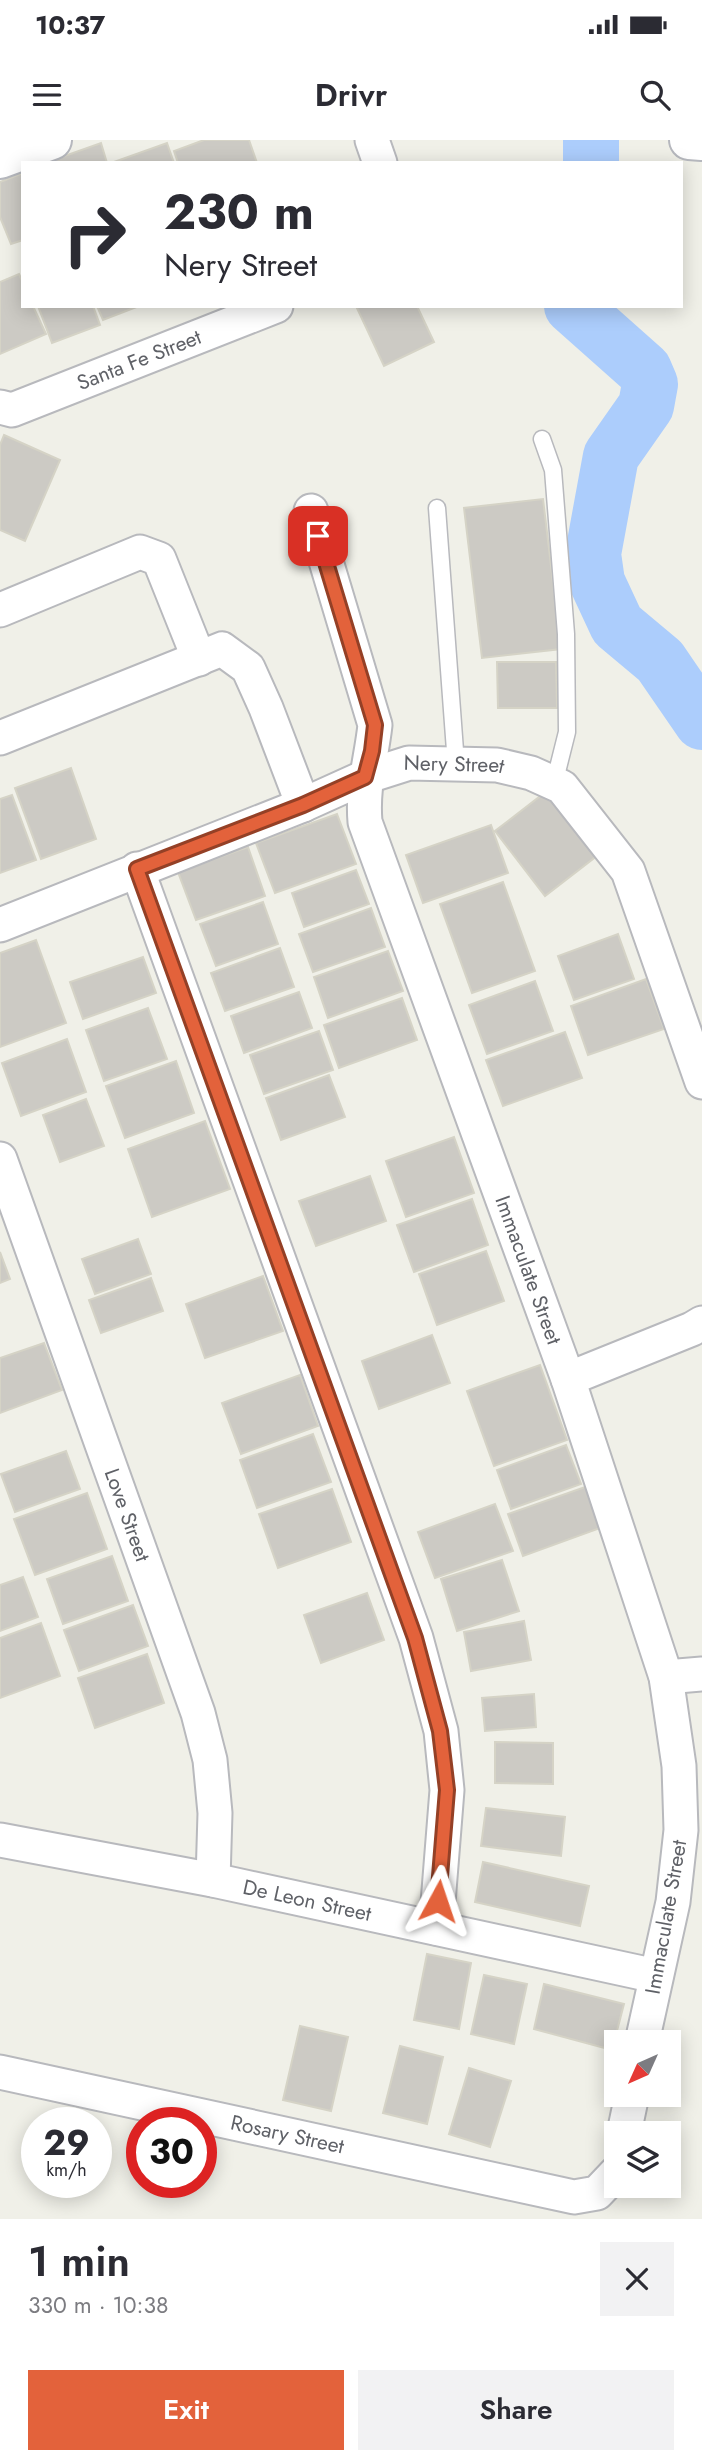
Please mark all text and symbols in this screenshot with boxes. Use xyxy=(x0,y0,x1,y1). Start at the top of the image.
text: 10:37 xyxy=(35,6,105,44)
text: Drivr xyxy=(315,72,387,118)
icon: menu xyxy=(28,76,66,114)
icon: search xyxy=(636,76,674,114)
text: 230 m xyxy=(164,177,314,247)
icon: right xyxy=(49,189,140,280)
text: Nery Street xyxy=(164,242,317,288)
street label: Santa Fe Street xyxy=(73,322,206,398)
pin xyxy=(288,506,348,566)
icon: arrive xyxy=(299,517,337,555)
street label: Nery Street xyxy=(403,748,507,781)
street label: Immaculate Street xyxy=(487,1191,569,1349)
street label: Love Street xyxy=(97,1464,158,1566)
street label: Immaculate Street xyxy=(638,1837,694,1997)
position arrow xyxy=(401,1864,475,1938)
street label: De Leon Street xyxy=(240,1872,374,1929)
north arrow xyxy=(604,2030,681,2107)
map controls xyxy=(604,2030,681,2198)
speed limit sign: 30 xyxy=(126,2107,217,2198)
street label: Rosary Street xyxy=(228,2108,347,2161)
text: 29 xyxy=(43,2118,90,2168)
button: layers xyxy=(604,2121,681,2198)
text: km/h xyxy=(46,2157,87,2183)
text: 1 min xyxy=(28,2231,130,2292)
button: close xyxy=(600,2242,674,2316)
text: 330 m · 10:38 xyxy=(28,2288,169,2322)
button: Exit xyxy=(28,2370,344,2450)
button: Share xyxy=(358,2370,674,2450)

